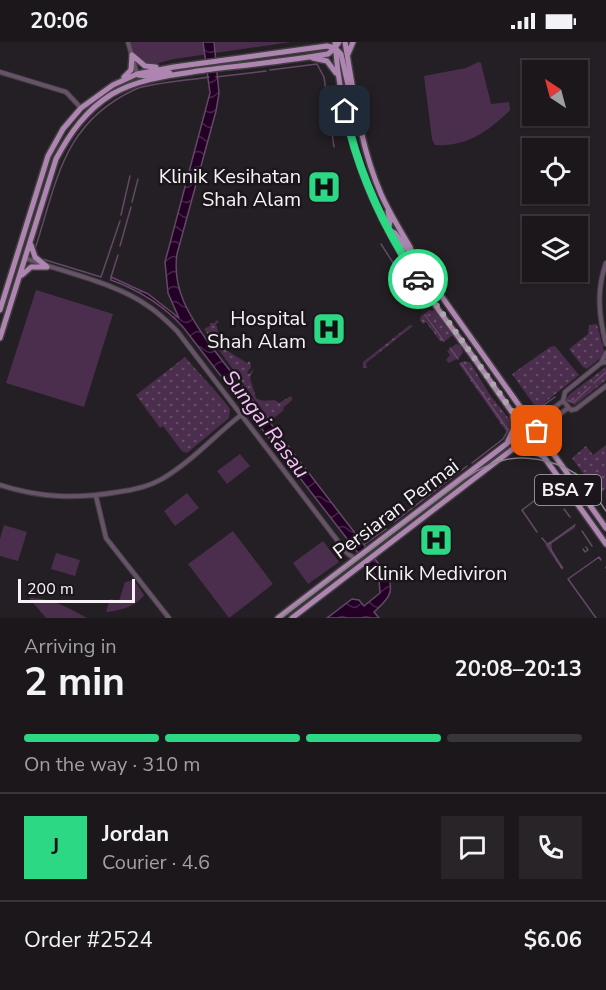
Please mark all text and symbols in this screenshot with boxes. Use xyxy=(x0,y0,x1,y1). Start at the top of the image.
text: 20:06 xyxy=(30,6,88,36)
north arrow xyxy=(522,60,588,126)
map controls xyxy=(522,60,588,282)
pin xyxy=(319,85,370,136)
icon: home xyxy=(328,94,361,127)
button: locate xyxy=(522,138,588,204)
place label: Klinik Kesihatan Shah Alam xyxy=(159,163,301,213)
hospital icon: Klinik Kesihatan Shah Alam xyxy=(306,169,342,205)
button: layers xyxy=(522,216,588,282)
courier xyxy=(388,249,448,309)
icon: car xyxy=(402,263,435,296)
place label: Hospital Shah Alam xyxy=(207,305,306,355)
hospital icon: Hospital Shah Alam xyxy=(311,311,347,347)
water label: Sungai Rasau xyxy=(216,364,316,484)
pin xyxy=(511,405,562,456)
icon: bag xyxy=(520,414,553,447)
street label: Persiaran Permai xyxy=(327,453,465,565)
road number: BSA 7 xyxy=(535,475,601,505)
hospital icon: Klinik Mediviron xyxy=(418,522,454,558)
place label: Klinik Mediviron xyxy=(365,560,507,587)
scale bar xyxy=(18,576,135,604)
text: 200 m xyxy=(27,578,74,600)
text: Arriving in xyxy=(24,633,117,660)
text: 20:08–20:13 xyxy=(454,654,582,684)
text: 2 min xyxy=(24,656,125,709)
text: On the way · 310 m xyxy=(24,751,200,778)
button: chat xyxy=(441,816,504,879)
button: phone xyxy=(519,816,582,879)
text: Jordan xyxy=(102,819,169,849)
text: J xyxy=(52,832,59,862)
text: Courier · 4.6 xyxy=(102,849,210,876)
text: Order #2524 xyxy=(24,925,153,955)
text: $6.06 xyxy=(524,925,582,955)

